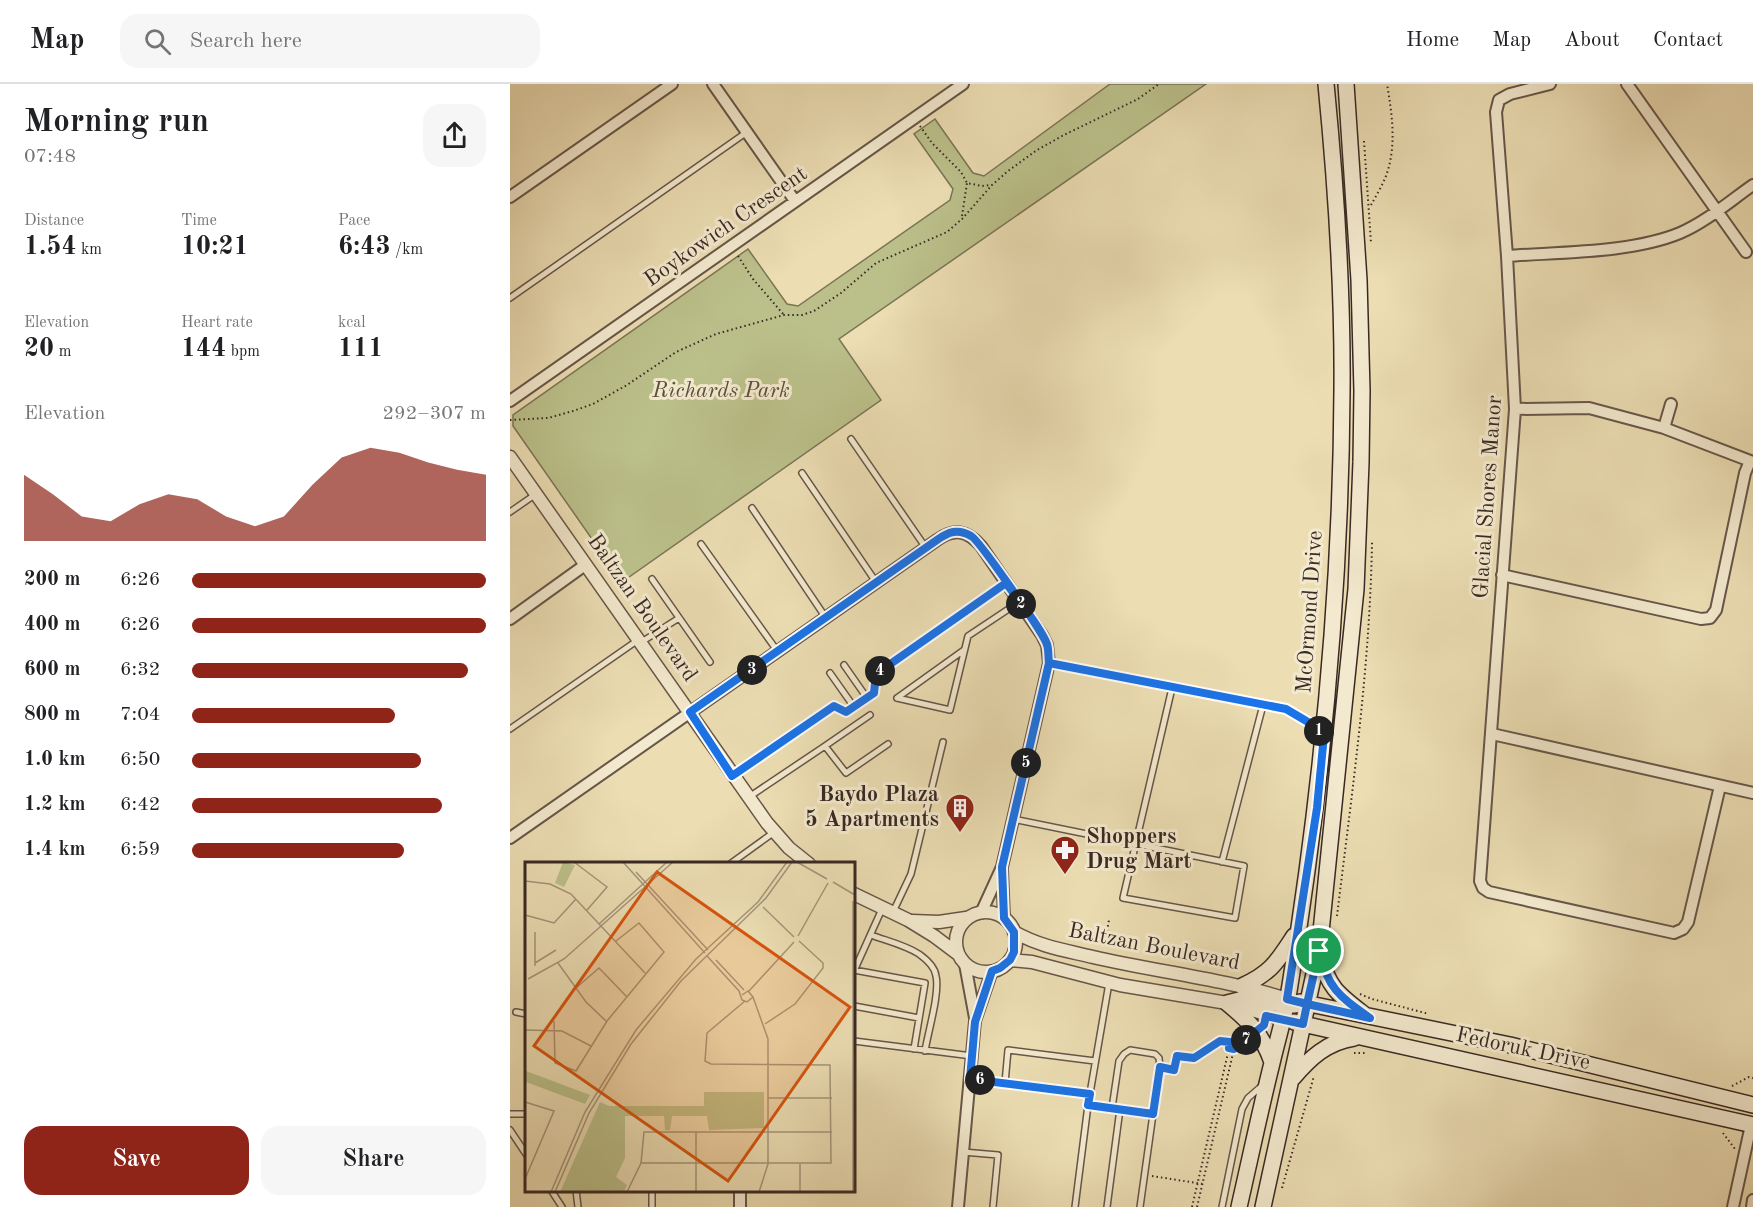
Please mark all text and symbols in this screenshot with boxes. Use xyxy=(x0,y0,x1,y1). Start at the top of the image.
search box xyxy=(120,14,540,68)
icon: search xyxy=(141,25,174,58)
text: Map xyxy=(30,27,84,55)
text: Search here xyxy=(189,30,302,52)
text: Home xyxy=(1406,30,1459,51)
text: Map xyxy=(1492,30,1531,51)
text: About xyxy=(1564,30,1620,51)
text: Contact xyxy=(1653,30,1723,51)
button: share xyxy=(423,104,486,167)
text: Morning run xyxy=(24,106,209,139)
text: 07:48 xyxy=(24,147,76,167)
street label: Boykowich Crescent xyxy=(641,163,811,291)
text: Distance xyxy=(24,213,84,229)
text: Time xyxy=(181,213,217,229)
text: Pace xyxy=(338,213,370,229)
text: 1.54 xyxy=(24,234,77,260)
text: 10:21 xyxy=(181,234,249,260)
text: 6:43 xyxy=(338,234,391,260)
text: km xyxy=(77,242,102,258)
text: /km xyxy=(391,242,423,258)
text: Elevation xyxy=(24,315,89,331)
text: Heart rate xyxy=(181,315,253,331)
text: kcal xyxy=(338,315,366,331)
text: 20 xyxy=(24,336,54,362)
text: 144 xyxy=(181,336,226,362)
text: 111 xyxy=(338,336,383,362)
text: m xyxy=(54,344,71,360)
text: bpm xyxy=(226,344,260,360)
park label: Richards Park xyxy=(651,380,790,402)
street label: Glacial Shores Manor xyxy=(1470,395,1506,599)
text: Elevation xyxy=(24,404,105,424)
text: 292–307 m xyxy=(383,404,486,424)
street label: Baltzan Boulevard xyxy=(583,530,701,686)
street label: McOrmond Drive xyxy=(1293,530,1327,694)
text: 200 m xyxy=(24,570,80,590)
text: 6:26 xyxy=(120,570,160,590)
pin: 2 xyxy=(1006,589,1036,619)
text: 2 xyxy=(1016,596,1026,612)
text: 400 m xyxy=(24,615,80,635)
text: 6:26 xyxy=(120,615,160,635)
pin: 3 xyxy=(737,655,767,685)
pin: 4 xyxy=(865,656,895,686)
text: 600 m xyxy=(24,660,80,680)
text: 6:32 xyxy=(120,660,160,680)
text: 3 xyxy=(747,662,757,678)
text: 4 xyxy=(875,663,885,679)
text: 800 m xyxy=(24,705,80,725)
text: 7:04 xyxy=(120,705,160,725)
pin: 1 xyxy=(1304,716,1334,746)
text: 1 xyxy=(1314,723,1324,739)
pin: 5 xyxy=(1011,748,1041,778)
text: 1.0 km xyxy=(24,750,86,770)
text: 6:50 xyxy=(120,750,160,770)
text: 5 xyxy=(1021,755,1031,771)
place label: Baydo Plaza 5 Apartments xyxy=(805,784,939,831)
building icon: Baydo Plaza 5 Apartments xyxy=(944,792,976,834)
text: 1.2 km xyxy=(24,795,86,815)
text: 6:42 xyxy=(120,795,160,815)
place label: Shoppers Drug Mart xyxy=(1086,826,1192,873)
pharmacy icon: Shoppers Drug Mart xyxy=(1049,834,1081,876)
text: 1.4 km xyxy=(24,840,86,860)
text: 6:59 xyxy=(120,840,160,860)
inset map xyxy=(525,862,855,1192)
street label: Baltzan Boulevard xyxy=(1066,920,1242,974)
pin xyxy=(1293,925,1344,976)
icon: arrive xyxy=(1302,934,1335,967)
street label: Fedoruk Drive xyxy=(1454,1024,1592,1074)
pin: 7 xyxy=(1231,1025,1261,1055)
text: 7 xyxy=(1241,1032,1251,1048)
pin: 6 xyxy=(965,1065,995,1095)
text: 6 xyxy=(975,1072,985,1088)
button: Save xyxy=(24,1126,249,1195)
button: Share xyxy=(261,1126,486,1195)

